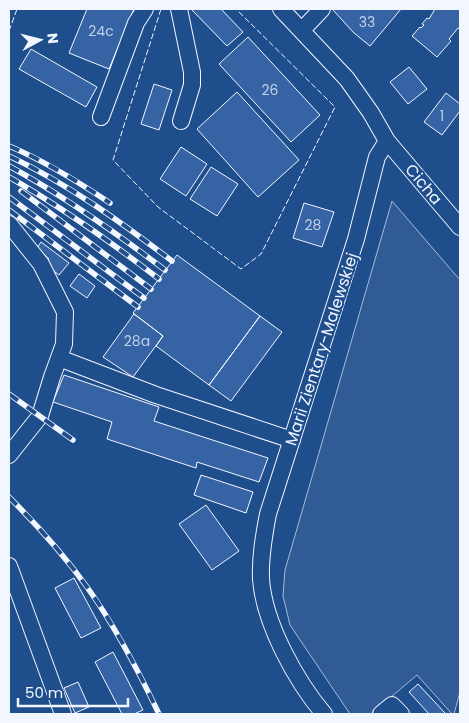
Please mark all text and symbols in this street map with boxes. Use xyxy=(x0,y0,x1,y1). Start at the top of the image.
house number: 33 xyxy=(359,12,375,32)
north arrow xyxy=(15,15,65,65)
house number: 24c xyxy=(88,21,114,41)
text: N xyxy=(42,32,63,45)
house number: 26 xyxy=(262,80,279,100)
house number: 1 xyxy=(440,106,444,126)
street label: Cicha xyxy=(400,159,448,210)
house number: 28 xyxy=(305,215,322,235)
street label: Marii Zientary-Malewskiej xyxy=(279,250,364,449)
house number: 28a xyxy=(124,331,150,351)
scale bar xyxy=(18,676,128,708)
text: 50 m xyxy=(25,682,63,703)

